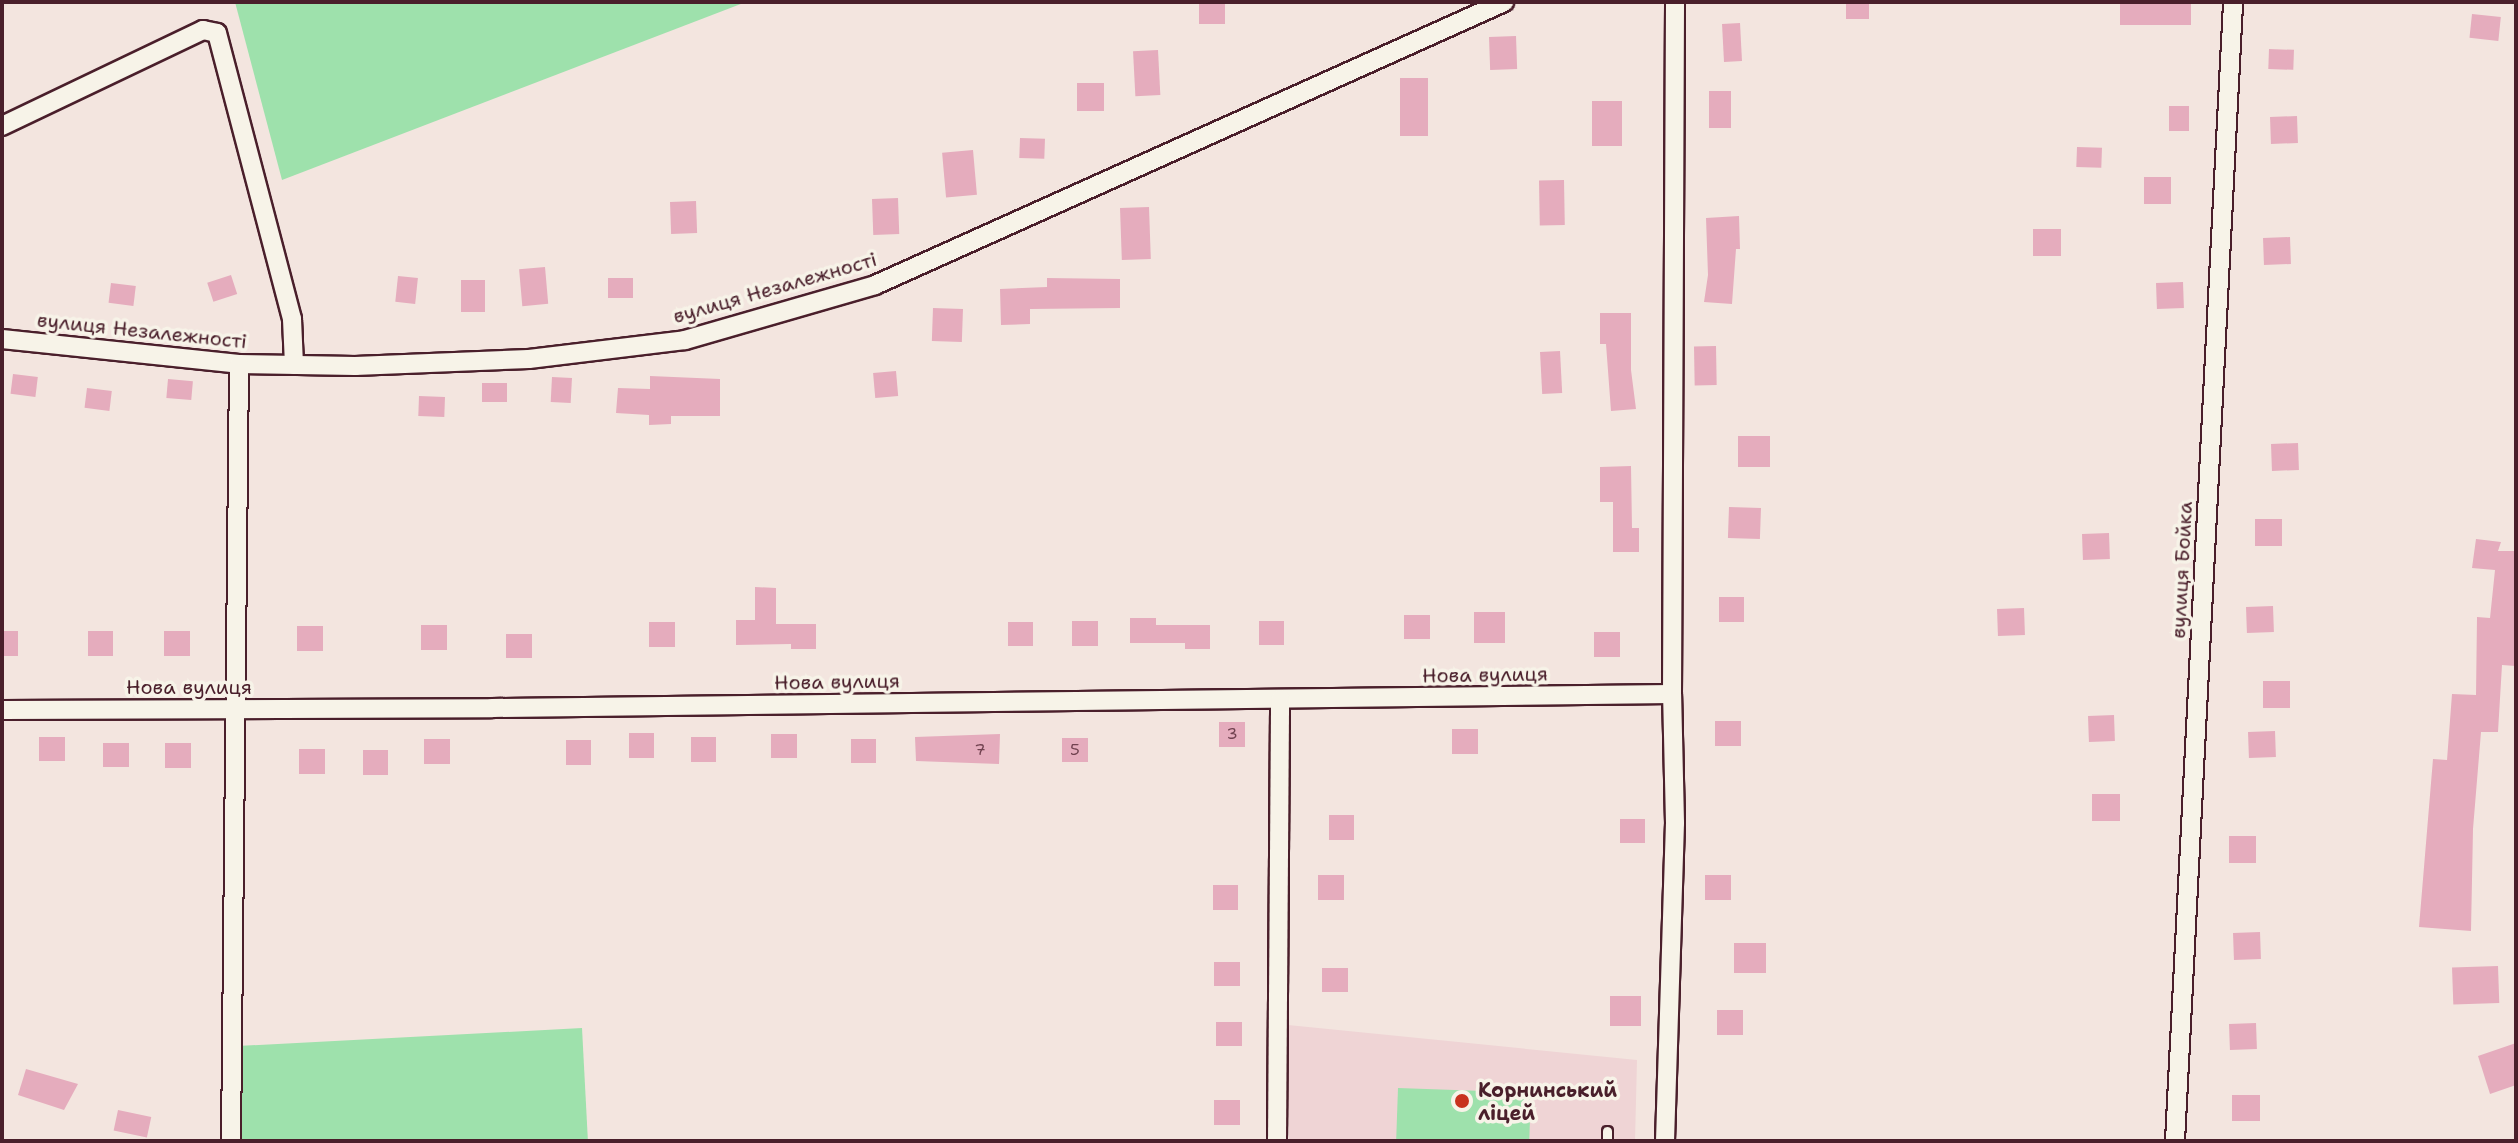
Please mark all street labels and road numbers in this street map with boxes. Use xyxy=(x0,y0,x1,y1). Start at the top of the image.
street label: вулиця Незалежності xyxy=(670,247,880,329)
street label: вулиця Незалежності xyxy=(36,308,248,354)
street label: вулиця Бойка xyxy=(2166,501,2198,639)
street label: Нова вулиця xyxy=(1422,662,1548,688)
street label: Нова вулиця xyxy=(774,669,900,695)
street label: Нова вулиця xyxy=(126,675,252,699)

